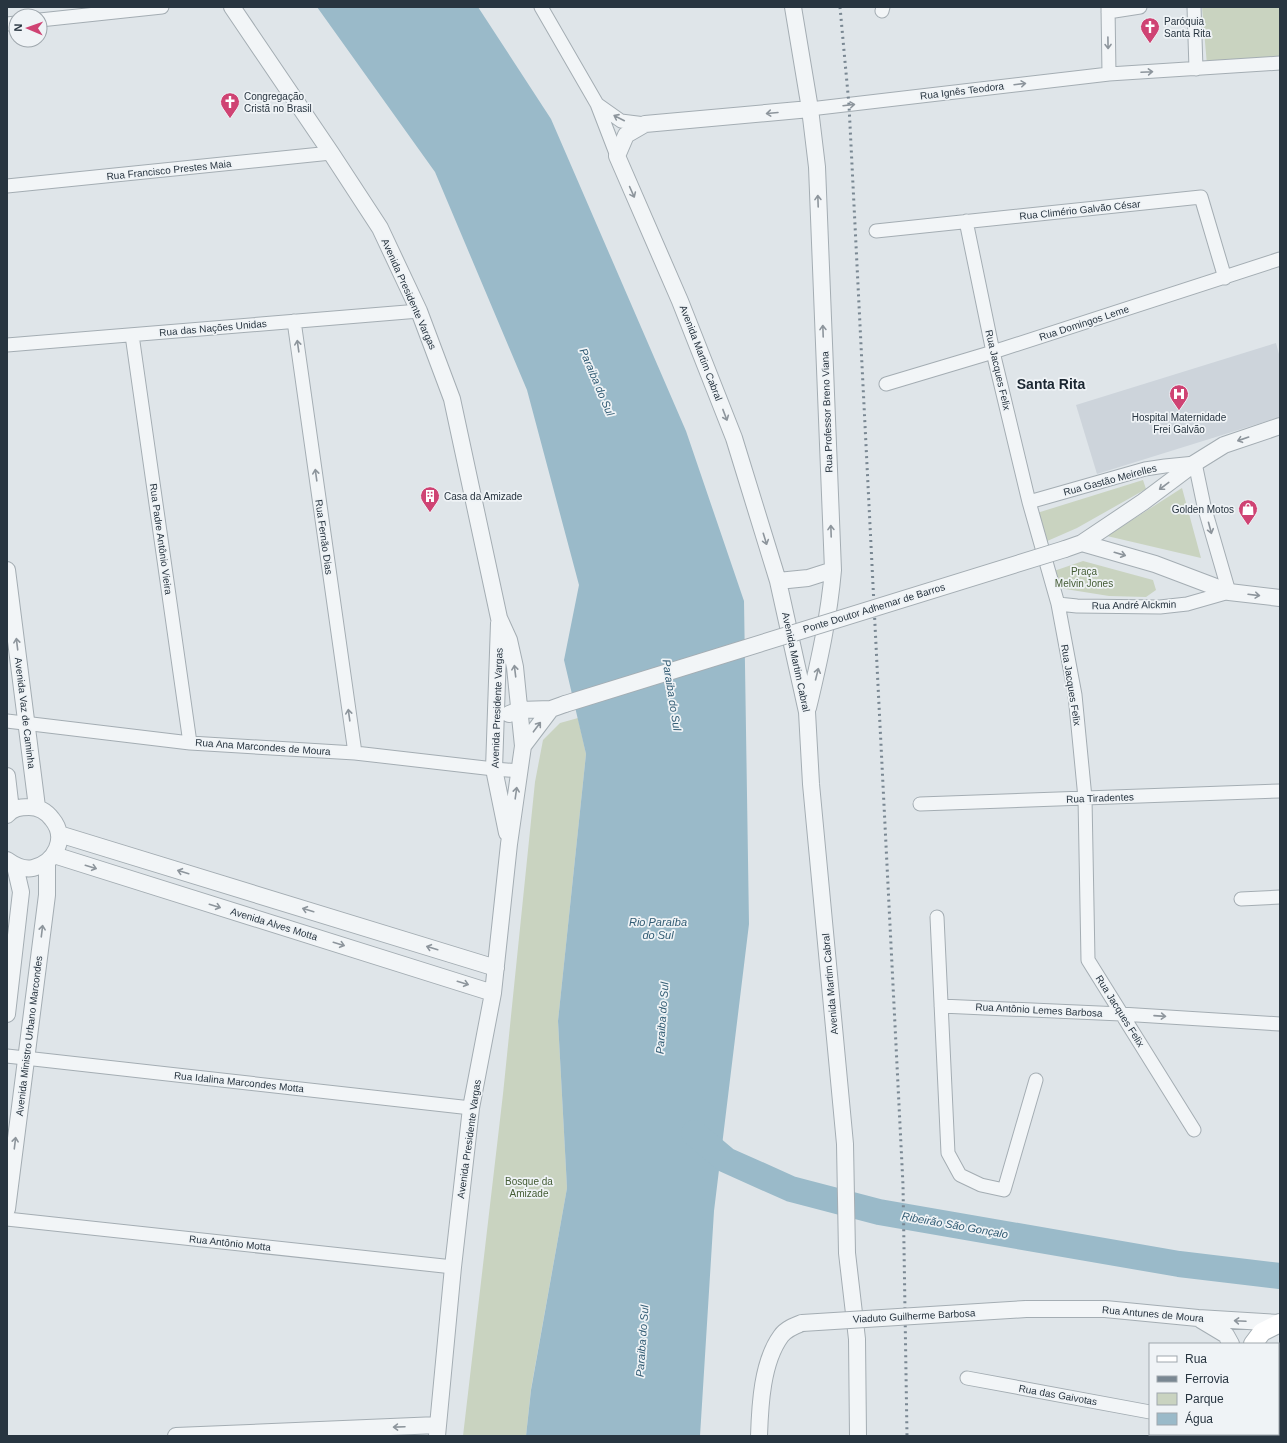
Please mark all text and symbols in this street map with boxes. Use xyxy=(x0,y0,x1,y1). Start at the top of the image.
north arrow xyxy=(8,8,48,48)
church icon: Paróquia Santa Rita xyxy=(1139,16,1161,44)
place label: Paróquia Santa Rita xyxy=(1164,16,1211,39)
text: N xyxy=(12,23,24,32)
one-way arrow xyxy=(1104,36,1112,49)
one-way arrow xyxy=(1140,68,1153,75)
street label: Rua Ignês Teodora xyxy=(919,80,1005,102)
one-way arrow xyxy=(1013,81,1026,88)
church icon: Congregação Cristã no Brasil xyxy=(219,91,241,119)
place label: Congregação Cristã no Brasil xyxy=(244,91,312,114)
one-way arrow xyxy=(842,101,855,109)
one-way arrow xyxy=(766,109,779,116)
one-way arrow xyxy=(613,114,625,122)
street label: Rua Francisco Prestes Maia xyxy=(106,158,232,182)
one-way arrow xyxy=(629,185,636,197)
one-way arrow xyxy=(815,195,822,208)
street label: Rua Climério Galvão César xyxy=(1019,198,1142,222)
street label: Avenida Presidente Vargas xyxy=(380,237,438,351)
street label: Rua Domingos Leme xyxy=(1038,303,1131,343)
street label: Avenida Martim Cabral xyxy=(678,304,724,402)
street label: Rua das Nações Unidas xyxy=(159,318,267,338)
one-way arrow xyxy=(820,325,827,338)
street label: Rua Jacques Felix xyxy=(983,329,1013,411)
one-way arrow xyxy=(294,340,302,353)
water label: Paraiba do Sul xyxy=(577,346,617,418)
street label: Rua Professor Breno Viana xyxy=(819,351,835,473)
district label: Santa Rita xyxy=(1017,376,1085,392)
hospital icon: Hospital Maternidade Frei Galvão xyxy=(1168,383,1190,411)
one-way arrow xyxy=(722,409,729,421)
place label: Hospital Maternidade Frei Galvão xyxy=(1132,412,1227,435)
one-way arrow xyxy=(1238,435,1250,443)
street label: Rua Gastão Meirelles xyxy=(1062,462,1158,498)
one-way arrow xyxy=(312,469,320,482)
one-way arrow xyxy=(1158,482,1169,490)
street label: Rua Padre Antônio Vieira xyxy=(148,483,174,596)
building icon: Casa da Amizade xyxy=(419,485,441,513)
place label: Casa da Amizade xyxy=(444,491,523,502)
shop icon: Golden Motos xyxy=(1237,498,1259,526)
street label: Rua Fernão Dias xyxy=(313,499,335,575)
place label: Golden Motos xyxy=(1172,504,1234,515)
one-way arrow xyxy=(1207,521,1214,534)
one-way arrow xyxy=(827,525,835,538)
one-way arrow xyxy=(762,532,769,545)
one-way arrow xyxy=(1113,551,1126,558)
park label: Praça Melvin Jones xyxy=(1055,566,1113,589)
street label: Ponte Doutor Adhemar de Barros xyxy=(802,581,946,635)
one-way arrow xyxy=(1247,591,1260,598)
street label: Rua André Alckmin xyxy=(1092,599,1176,611)
street label: Avenida Martim Cabral xyxy=(780,611,812,713)
one-way arrow xyxy=(13,638,20,651)
street label: Rua Jacques Felix xyxy=(1059,644,1083,726)
street label: Avenida Presidente Vargas xyxy=(489,648,505,768)
street label: Avenida Vaz de Caminha xyxy=(13,657,37,770)
water label: Paraiba do Sul xyxy=(660,658,684,732)
one-way arrow xyxy=(511,665,519,678)
one-way arrow xyxy=(813,668,821,681)
one-way arrow xyxy=(345,709,353,722)
one-way arrow xyxy=(533,722,541,733)
street label: Rua Ana Marcondes de Moura xyxy=(195,737,331,757)
one-way arrow xyxy=(513,787,520,800)
street label: Rua Tiradentes xyxy=(1066,791,1134,805)
one-way arrow xyxy=(84,864,97,871)
one-way arrow xyxy=(177,868,190,875)
one-way arrow xyxy=(209,902,221,910)
street label: Avenida Alves Motta xyxy=(229,906,319,943)
one-way arrow xyxy=(301,906,314,913)
water label: Rio Paraíba do Sul xyxy=(629,916,687,941)
one-way arrow xyxy=(38,925,46,938)
street label: Avenida Martim Cabral xyxy=(820,933,840,1035)
one-way arrow xyxy=(333,941,346,948)
one-way arrow xyxy=(426,944,439,951)
street label: Avenida Ministro Urbano Marcondes xyxy=(14,955,44,1117)
street label: Rua Jacques Felix xyxy=(1094,973,1146,1049)
one-way arrow xyxy=(457,980,470,987)
water label: Paraiba do Sul xyxy=(653,981,671,1054)
street label: Rua Antônio Lemes Barbosa xyxy=(975,1001,1103,1019)
one-way arrow xyxy=(1153,1013,1166,1020)
street label: Rua Idalina Marcondes Motta xyxy=(173,1070,305,1094)
street label: Avenida Presidente Vargas xyxy=(455,1079,483,1199)
one-way arrow xyxy=(12,1137,19,1150)
park label: Bosque da Amizade xyxy=(505,1176,553,1199)
water label: Ribeirão São Gonçalo xyxy=(901,1210,1009,1240)
street label: Rua Antônio Motta xyxy=(189,1233,272,1253)
water label: Paraiba do Sul xyxy=(633,1304,651,1377)
street label: Rua Antunes de Moura xyxy=(1102,1304,1205,1324)
street label: Viaduto Guilherme Barbosa xyxy=(852,1307,976,1325)
one-way arrow xyxy=(1234,1317,1247,1324)
legend xyxy=(1149,1343,1279,1435)
text: Rua xyxy=(1185,1352,1207,1366)
text: Ferrovia xyxy=(1185,1372,1229,1386)
street label: Rua das Gaivotas xyxy=(1018,1383,1098,1407)
text: Parque xyxy=(1185,1392,1224,1406)
text: Água xyxy=(1185,1411,1213,1426)
one-way arrow xyxy=(393,1423,406,1430)

